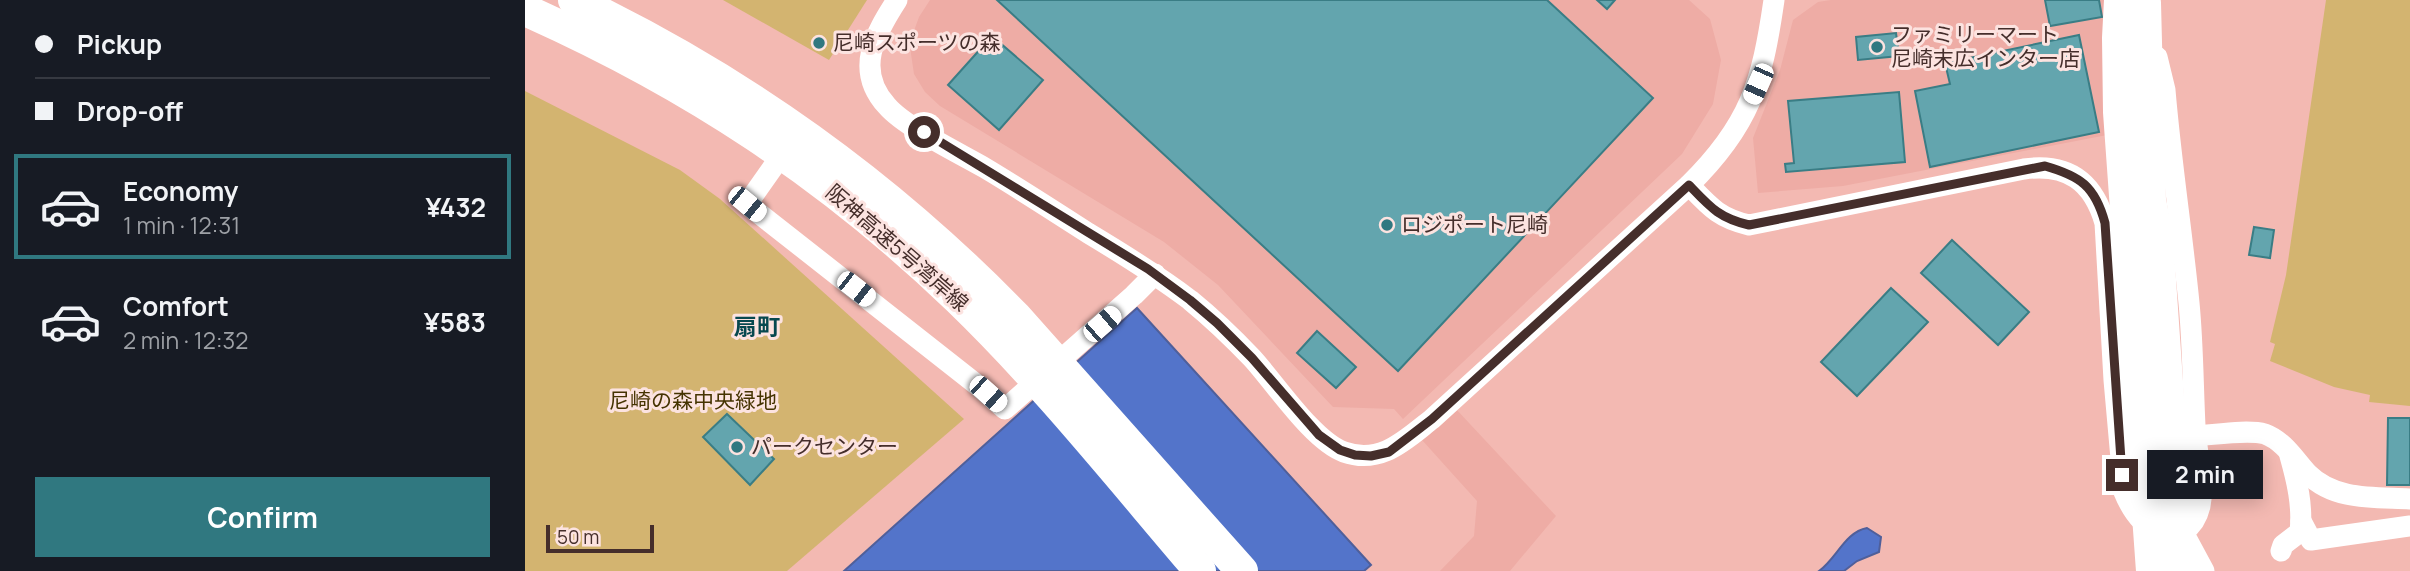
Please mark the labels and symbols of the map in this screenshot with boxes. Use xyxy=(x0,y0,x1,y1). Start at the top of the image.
place label: ファミリーマート 尼崎末広インター店 xyxy=(1891,20,2080,72)
place label: 尼崎スポーツの森 xyxy=(833,28,1001,56)
marker: 尼崎スポーツの森 xyxy=(811,35,827,51)
marker: ファミリーマート 尼崎末広インター店 xyxy=(1869,39,1885,55)
car xyxy=(1740,61,1777,107)
route start xyxy=(908,116,940,148)
street label: 阪神高速5号湾岸線 xyxy=(820,178,975,317)
car xyxy=(725,183,770,225)
place label: ロジポート尼崎 xyxy=(1401,210,1548,238)
marker: ロジポート尼崎 xyxy=(1379,217,1395,233)
car xyxy=(833,268,880,310)
car xyxy=(1080,302,1125,346)
district label: 扇町 xyxy=(734,310,780,342)
car xyxy=(966,372,1011,416)
park label: 尼崎の森中央緑地 xyxy=(609,386,777,414)
place label: パークセンター xyxy=(751,432,898,460)
marker: パークセンター xyxy=(729,439,745,455)
callout: 2 min xyxy=(2147,450,2262,500)
route end xyxy=(2106,459,2138,491)
scale bar xyxy=(546,522,655,554)

